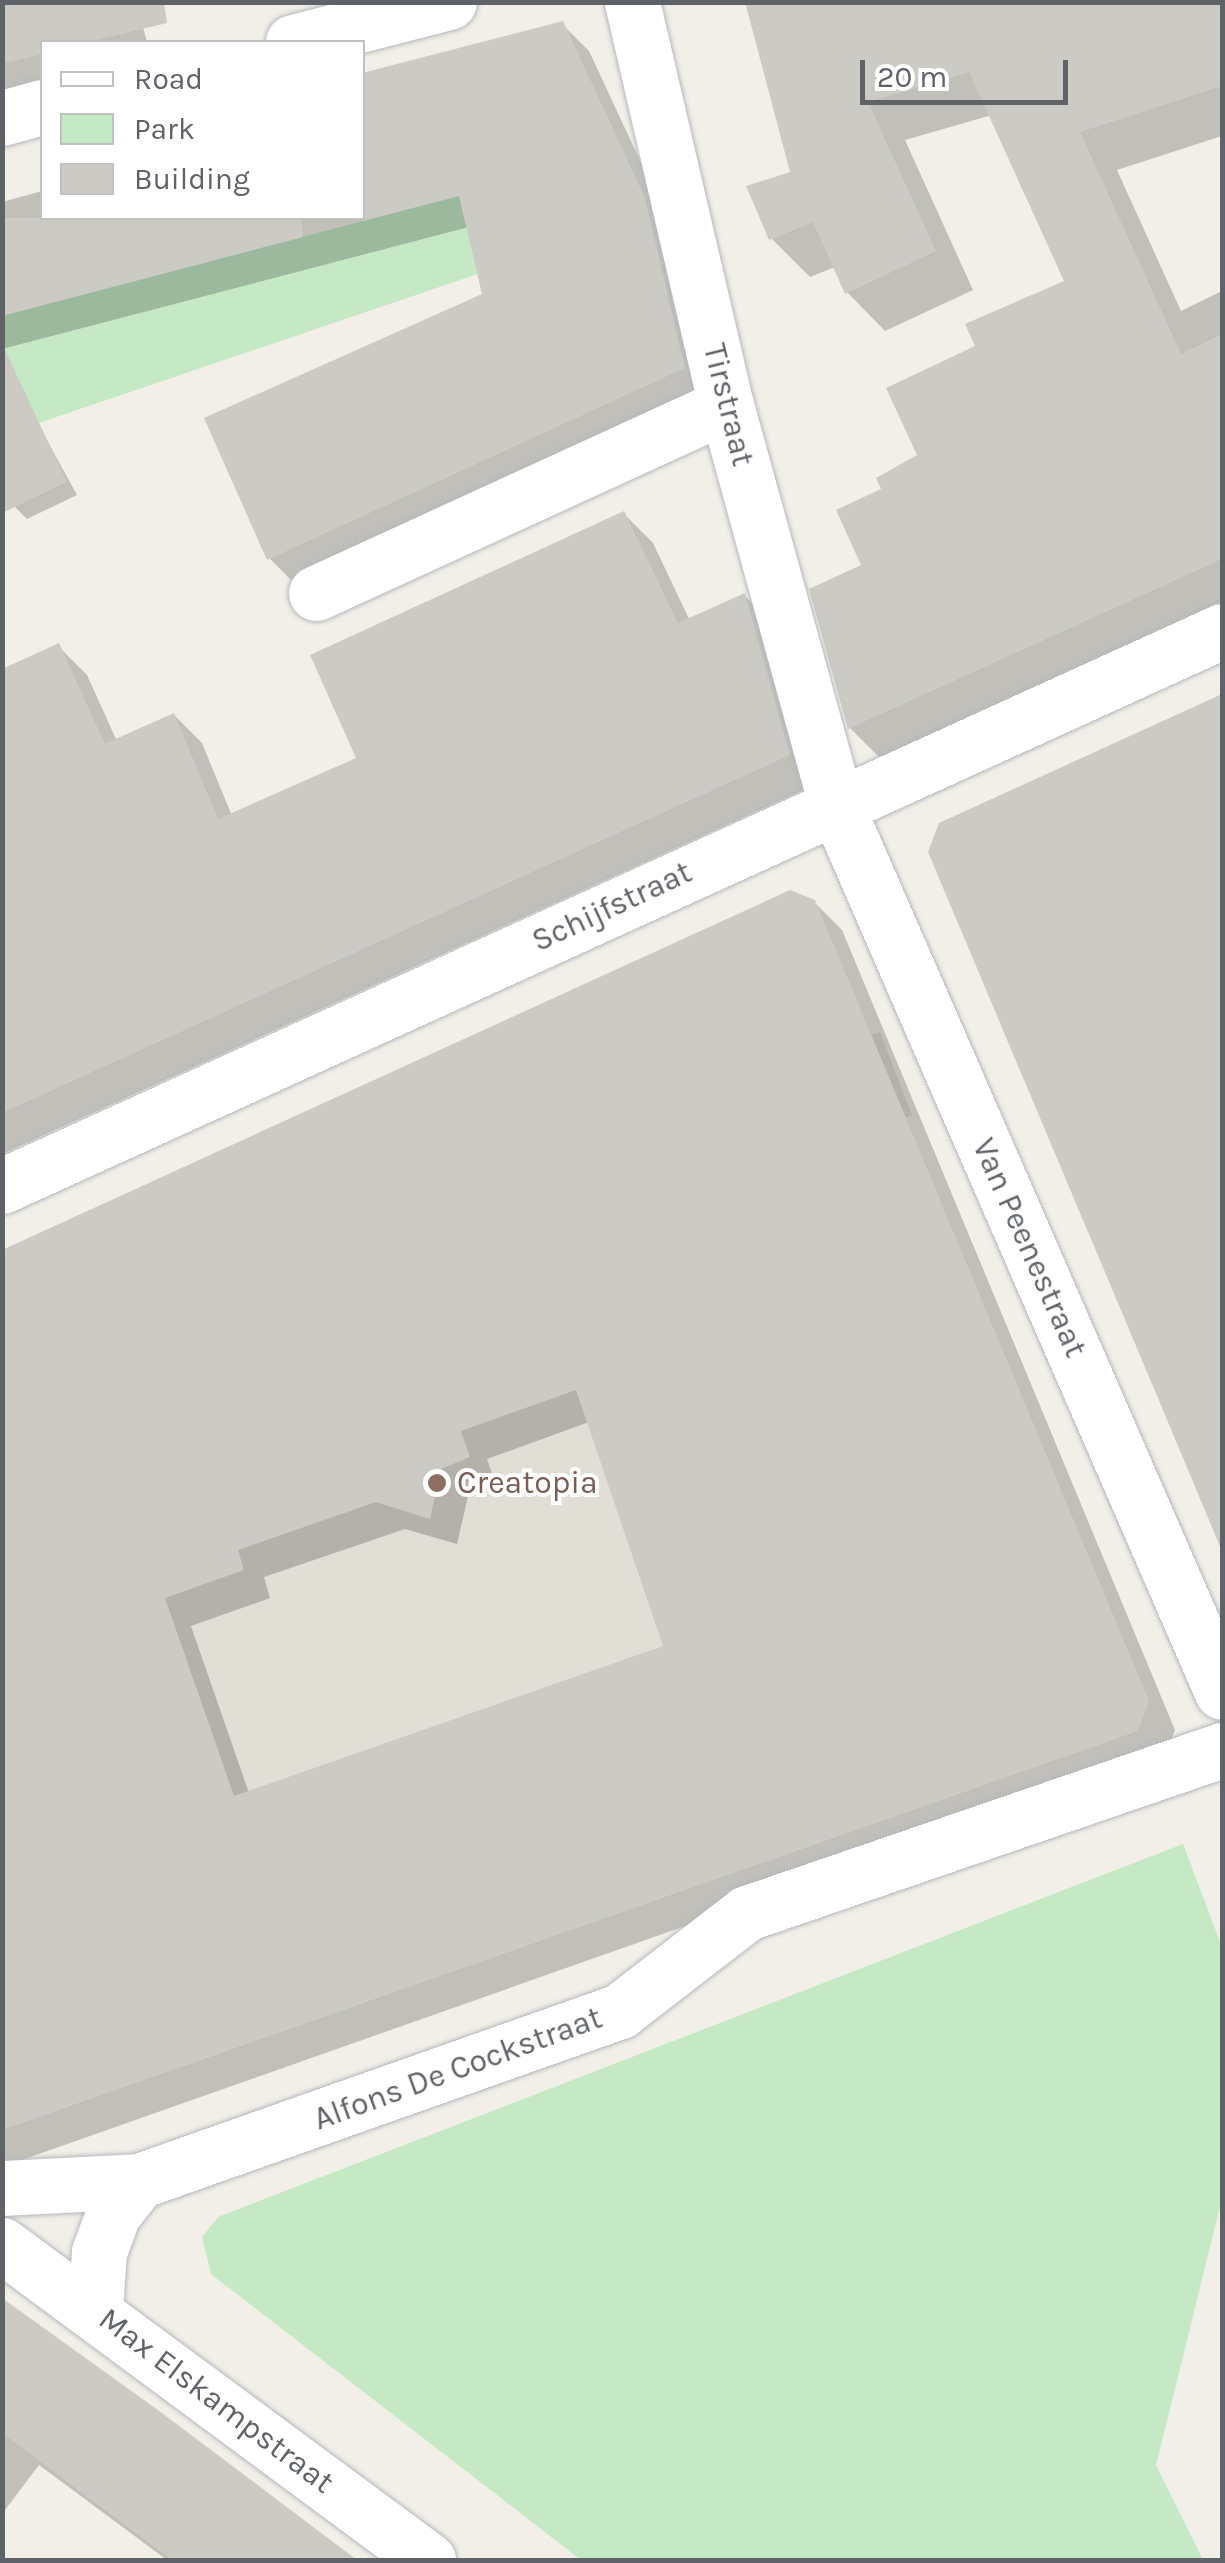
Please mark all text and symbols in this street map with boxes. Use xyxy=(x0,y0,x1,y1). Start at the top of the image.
legend xyxy=(40,40,365,220)
scale bar xyxy=(865,40,1072,102)
text: 20 m xyxy=(877,59,947,95)
text: Road xyxy=(134,61,203,97)
text: Park xyxy=(134,111,195,147)
text: Building xyxy=(134,161,250,197)
street label: Tirstraat xyxy=(694,340,762,470)
street label: Schijfstraat xyxy=(526,853,698,961)
street label: Van Peenestraat xyxy=(964,1133,1094,1363)
place label: Creatopia xyxy=(457,1464,598,1502)
marker: Creatopia xyxy=(426,1472,448,1494)
street label: Alfons De Cockstraat xyxy=(309,1999,607,2139)
street label: Max Elskampstraat xyxy=(91,2300,341,2502)

